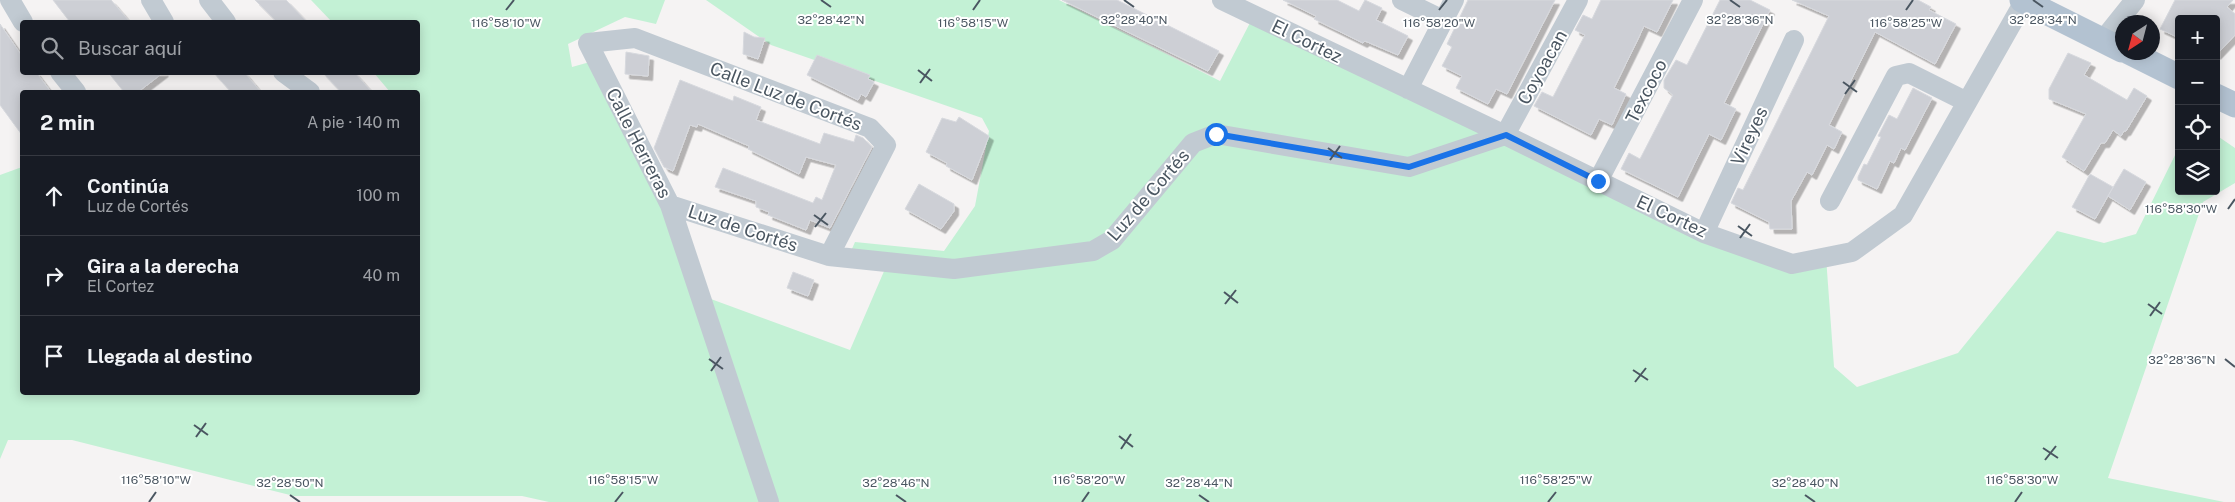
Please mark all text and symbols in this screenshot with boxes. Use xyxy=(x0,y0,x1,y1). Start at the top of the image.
text: 32°28'42"N xyxy=(797,13,865,27)
text: 32°28'40"N xyxy=(1100,13,1168,27)
text: 32°28'36"N xyxy=(1706,13,1774,27)
text: 32°28'34"N xyxy=(2009,13,2077,27)
street label: El Cortez xyxy=(1268,15,1346,67)
north arrow xyxy=(2115,15,2160,60)
map controls xyxy=(2175,15,2220,195)
button: + xyxy=(2175,15,2220,60)
text: 116°58'10"W xyxy=(471,16,542,30)
text: 116°58'15"W xyxy=(938,16,1009,30)
text: 116°58'20"W xyxy=(1403,16,1476,30)
text: 116°58'25"W xyxy=(1870,16,1943,30)
search box xyxy=(20,20,420,75)
street label: Coyoacan xyxy=(1513,26,1571,108)
icon: search xyxy=(38,34,66,62)
text: Buscar aquí xyxy=(78,37,182,59)
street label: Texcoco xyxy=(1621,56,1671,126)
street label: Calle Luz de Cortés xyxy=(707,57,865,135)
button: − xyxy=(2175,60,2220,105)
street label: Calle Herreras xyxy=(602,85,676,201)
street label: Vireyes xyxy=(1726,103,1772,169)
button: locate xyxy=(2175,105,2220,150)
text: 2 min xyxy=(40,110,95,135)
text: A pie · 140 m xyxy=(307,113,400,132)
route start xyxy=(1205,123,1228,146)
street label: Luz de Cortés xyxy=(1103,145,1193,245)
button: layers xyxy=(2175,150,2220,195)
route end xyxy=(1587,170,1610,193)
text: Continúa xyxy=(87,175,169,197)
icon: ahead xyxy=(40,182,68,210)
text: 100 m xyxy=(356,186,400,205)
street label: El Cortez xyxy=(1633,191,1711,241)
text: Luz de Cortés xyxy=(87,197,189,216)
street label: Luz de Cortés xyxy=(685,200,801,256)
text: 116°58'30"W xyxy=(2145,202,2218,216)
text: Gira a la derecha xyxy=(87,255,239,277)
icon: right xyxy=(40,262,68,290)
text: 40 m xyxy=(362,266,400,285)
text: El Cortez xyxy=(87,277,154,296)
icon: arrive xyxy=(40,342,68,370)
text: Llegada al destino xyxy=(87,345,252,367)
text: 32°28'36"N xyxy=(2148,353,2216,367)
text: 116°58'10"W xyxy=(121,473,192,487)
text: 116°58'15"W xyxy=(588,473,659,487)
text: 116°58'20"W xyxy=(1053,473,1126,487)
text: 116°58'25"W xyxy=(1520,473,1593,487)
text: 116°58'30"W xyxy=(1986,473,2059,487)
text: 32°28'50"N xyxy=(256,476,324,490)
text: 32°28'46"N xyxy=(862,476,930,490)
text: 32°28'44"N xyxy=(1165,476,1233,490)
text: 32°28'40"N xyxy=(1771,476,1839,490)

